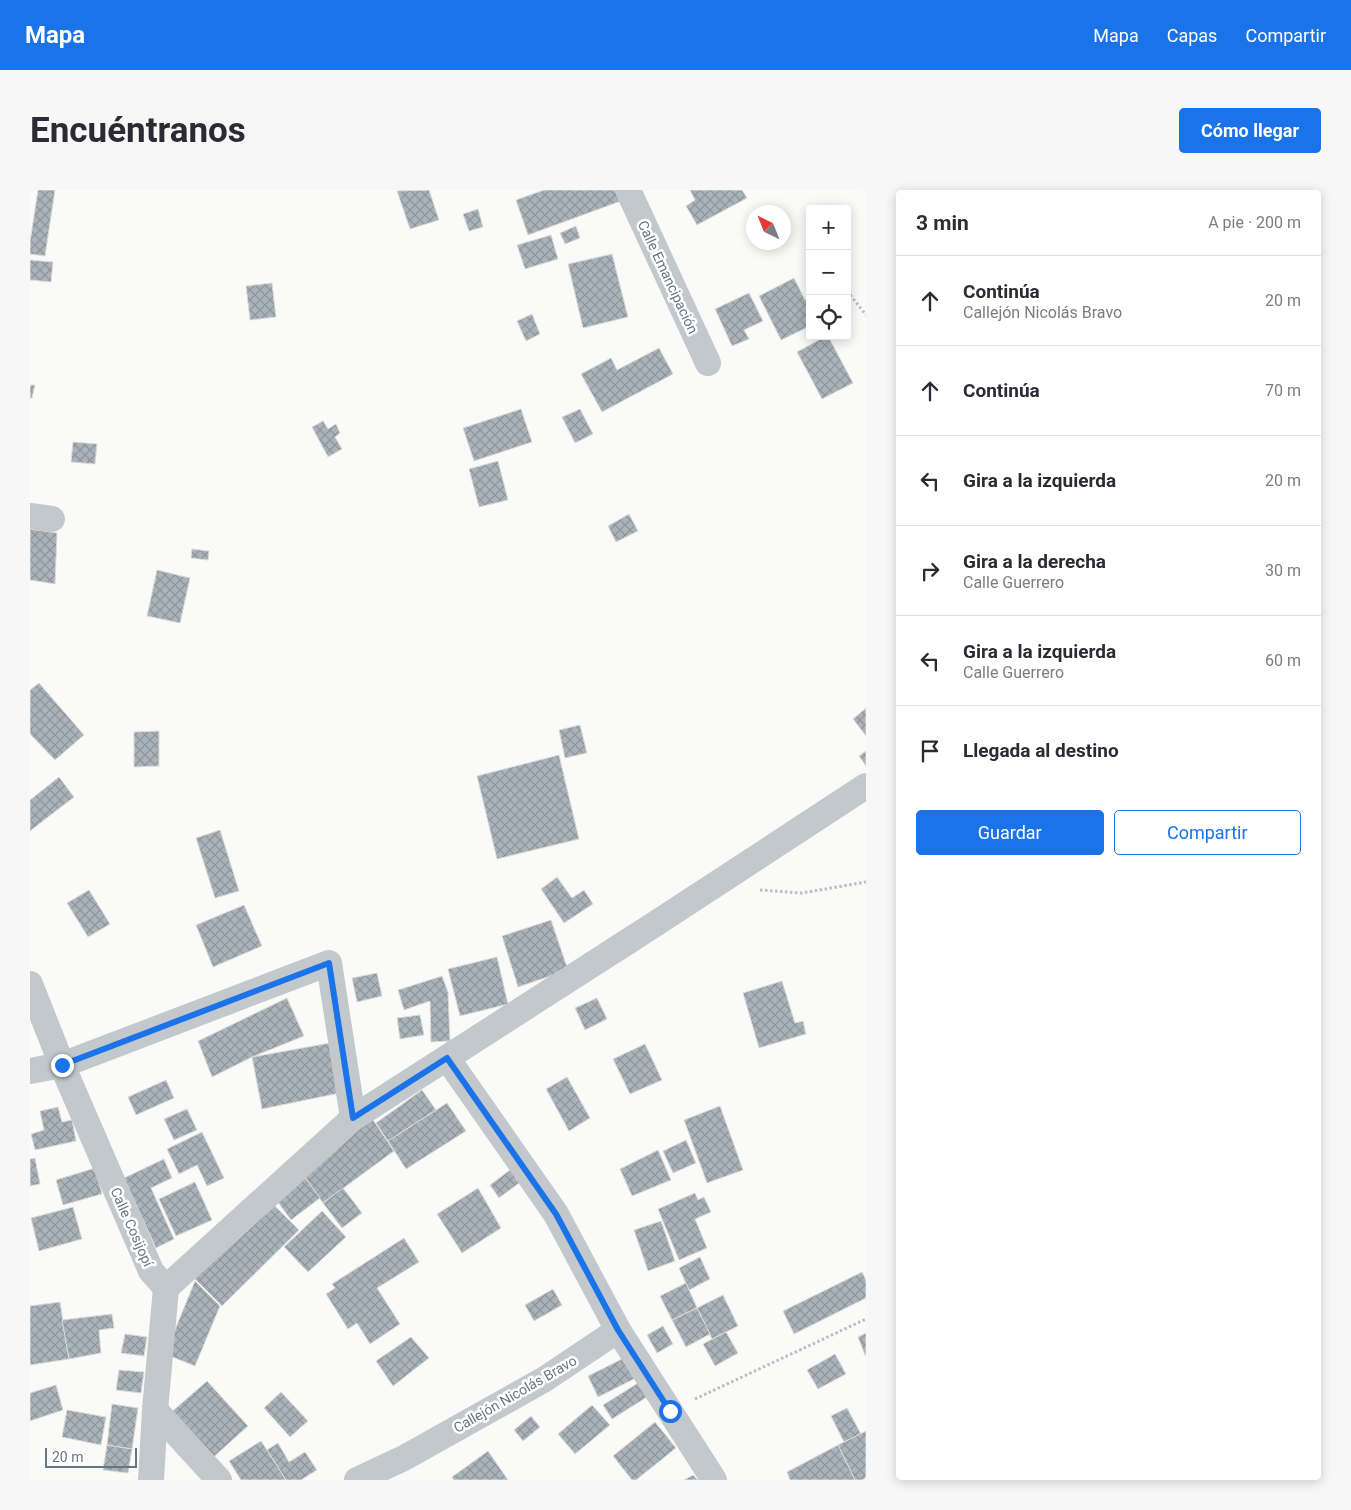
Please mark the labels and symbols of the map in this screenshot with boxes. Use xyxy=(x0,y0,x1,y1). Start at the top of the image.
north arrow xyxy=(746,205,791,250)
street label: Calle Emancipación xyxy=(635,218,701,336)
route end xyxy=(51,1054,74,1077)
street label: Calle Cosijopí xyxy=(107,1185,157,1269)
street label: Callejón Nicolás Bravo xyxy=(451,1352,579,1436)
route start xyxy=(659,1400,682,1423)
scale bar xyxy=(45,1445,138,1468)

